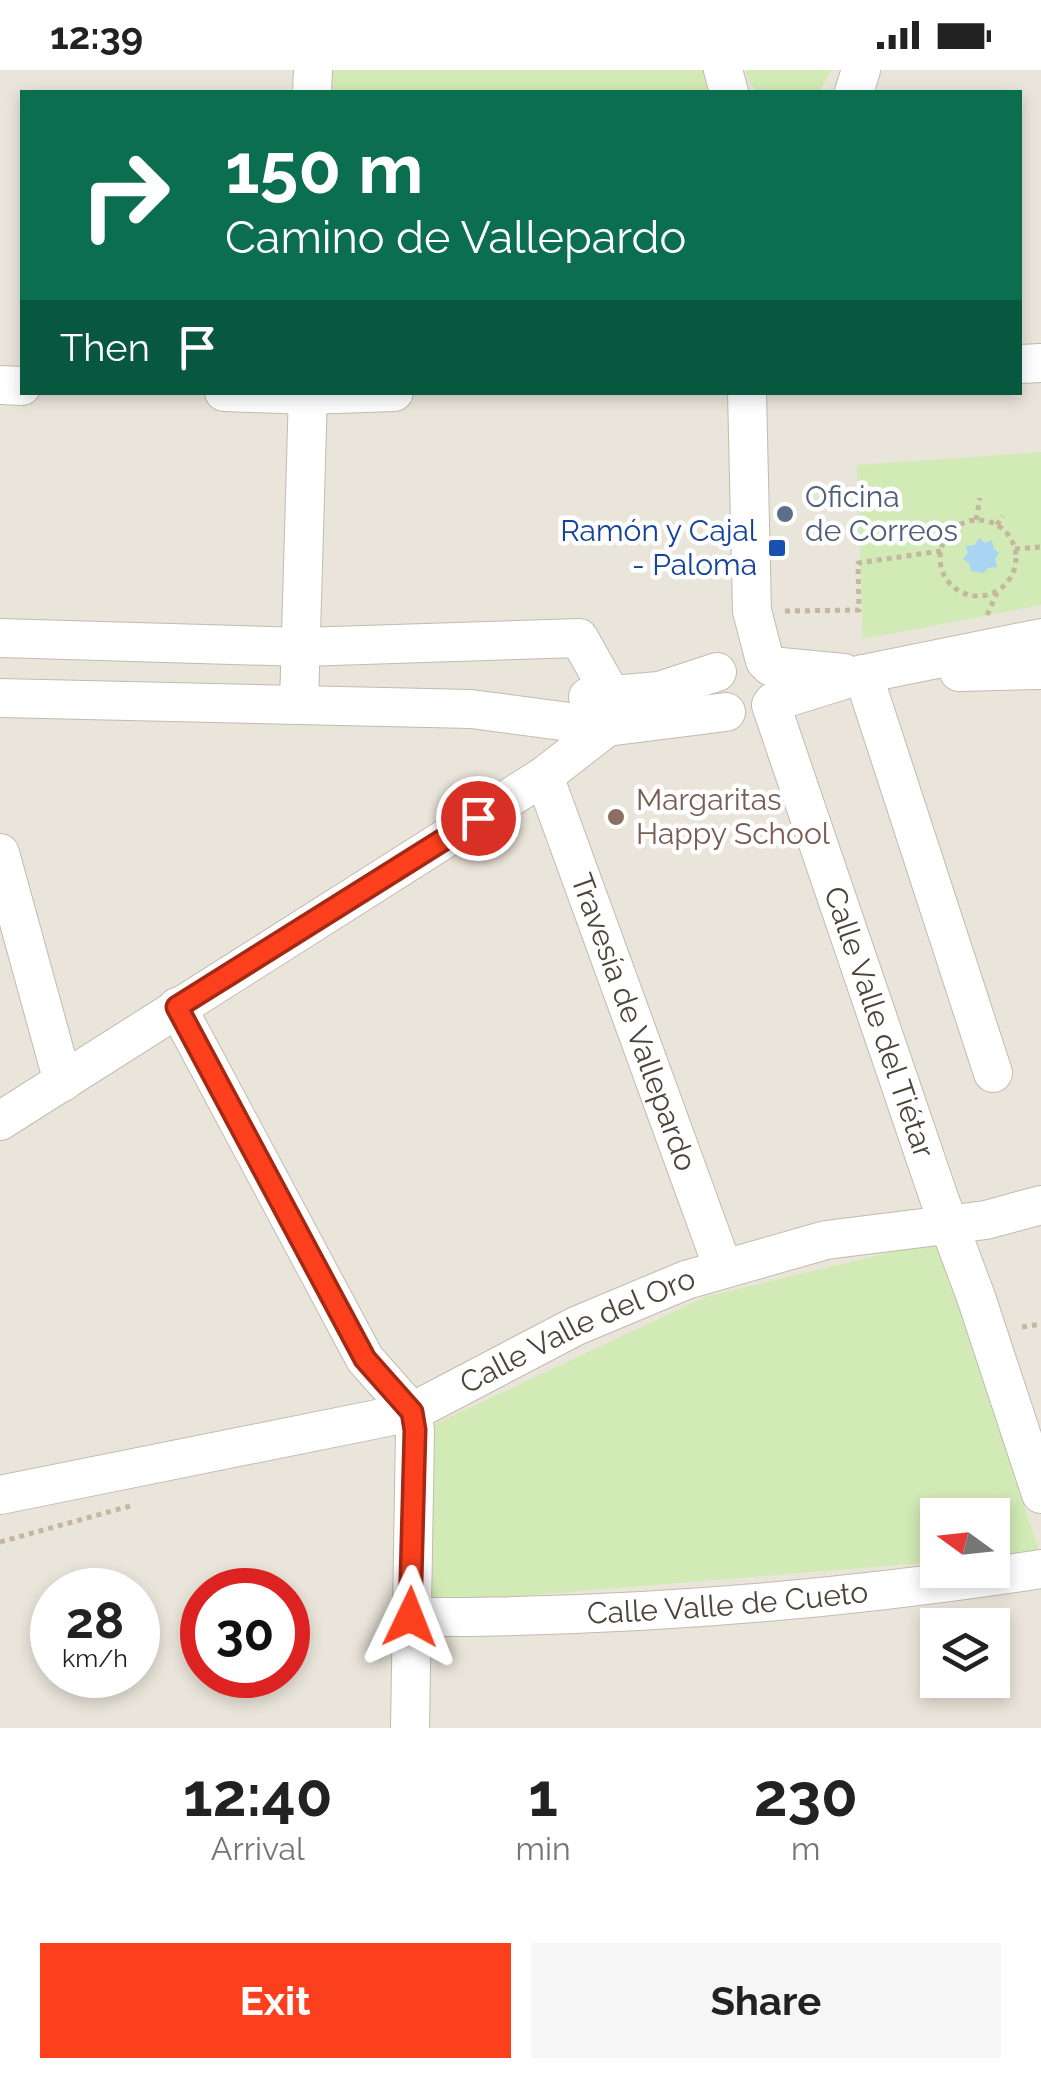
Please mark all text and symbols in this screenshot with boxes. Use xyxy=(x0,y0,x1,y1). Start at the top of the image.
text: 12:39 xyxy=(50,13,143,58)
text: 150 m xyxy=(225,127,423,209)
icon: right xyxy=(60,130,190,260)
text: Camino de Vallepardo xyxy=(225,211,686,264)
icon: arrive xyxy=(170,320,225,375)
text: Then xyxy=(60,325,150,370)
place label: Oficina de Correos xyxy=(805,479,958,548)
marker: Oficina de Correos xyxy=(774,503,796,525)
place label: Ramón y Cajal - Paloma xyxy=(560,513,758,582)
marker: Ramón y Cajal - Paloma xyxy=(766,537,788,559)
pin xyxy=(436,776,521,861)
place label: Margaritas Happy School xyxy=(636,782,831,851)
icon: arrive xyxy=(451,791,506,846)
marker: Margaritas Happy School xyxy=(605,806,627,828)
street label: Travesía de Vallepardo xyxy=(564,869,704,1175)
street label: Calle Valle del Tiétar xyxy=(817,882,942,1162)
street label: Calle Valle del Oro xyxy=(454,1260,700,1401)
north arrow xyxy=(920,1498,1010,1588)
map controls xyxy=(920,1498,1010,1698)
position arrow xyxy=(358,1565,462,1669)
speed limit sign: 30 xyxy=(180,1568,310,1698)
street label: Calle Valle de Cueto xyxy=(586,1574,870,1631)
text: 28 xyxy=(66,1591,124,1650)
button: layers xyxy=(920,1608,1010,1698)
text: km/h xyxy=(62,1643,128,1673)
text: 12:40 xyxy=(183,1760,333,1830)
text: 1 xyxy=(528,1760,558,1830)
text: 230 xyxy=(754,1760,858,1830)
text: Arrival xyxy=(211,1830,305,1867)
text: min xyxy=(516,1830,571,1867)
text: m xyxy=(791,1830,821,1867)
button: Exit xyxy=(40,1943,511,2058)
button: Share xyxy=(531,1943,1001,2058)

